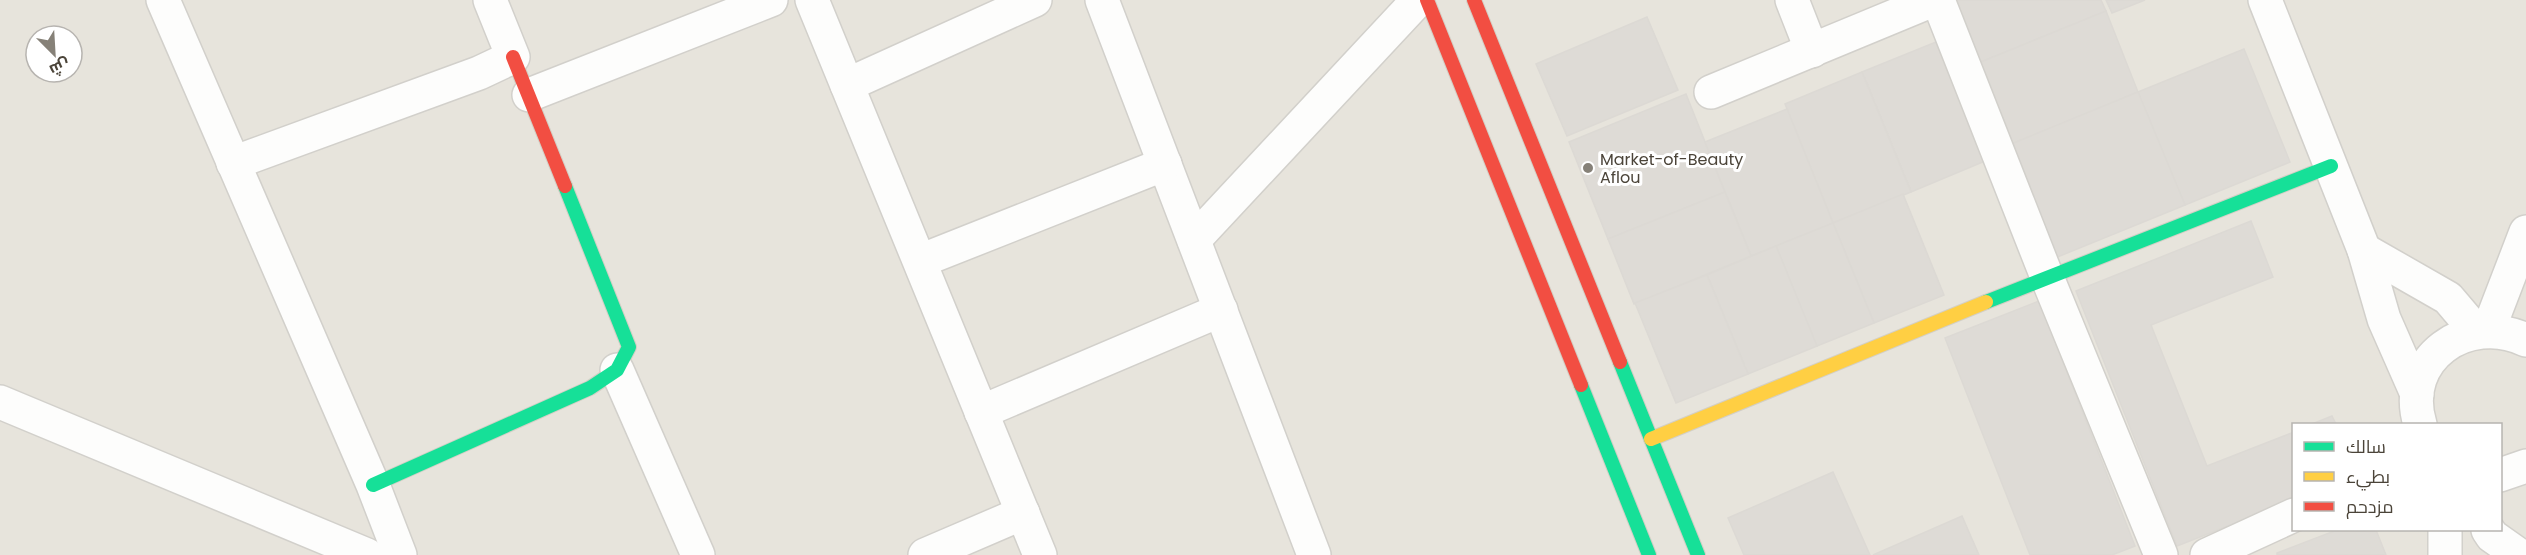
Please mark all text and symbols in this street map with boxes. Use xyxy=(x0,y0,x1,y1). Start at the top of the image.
north arrow xyxy=(24,24,84,84)
text: ش xyxy=(46,53,74,82)
place label: Market-of-Beauty Aflou xyxy=(1600,148,1743,189)
marker: Market-of-Beauty Aflou xyxy=(1581,161,1595,175)
legend xyxy=(2292,423,2502,531)
text: سالك xyxy=(2346,434,2386,459)
text: بطيء xyxy=(2346,464,2390,491)
text: مزدحم xyxy=(2346,494,2394,519)

